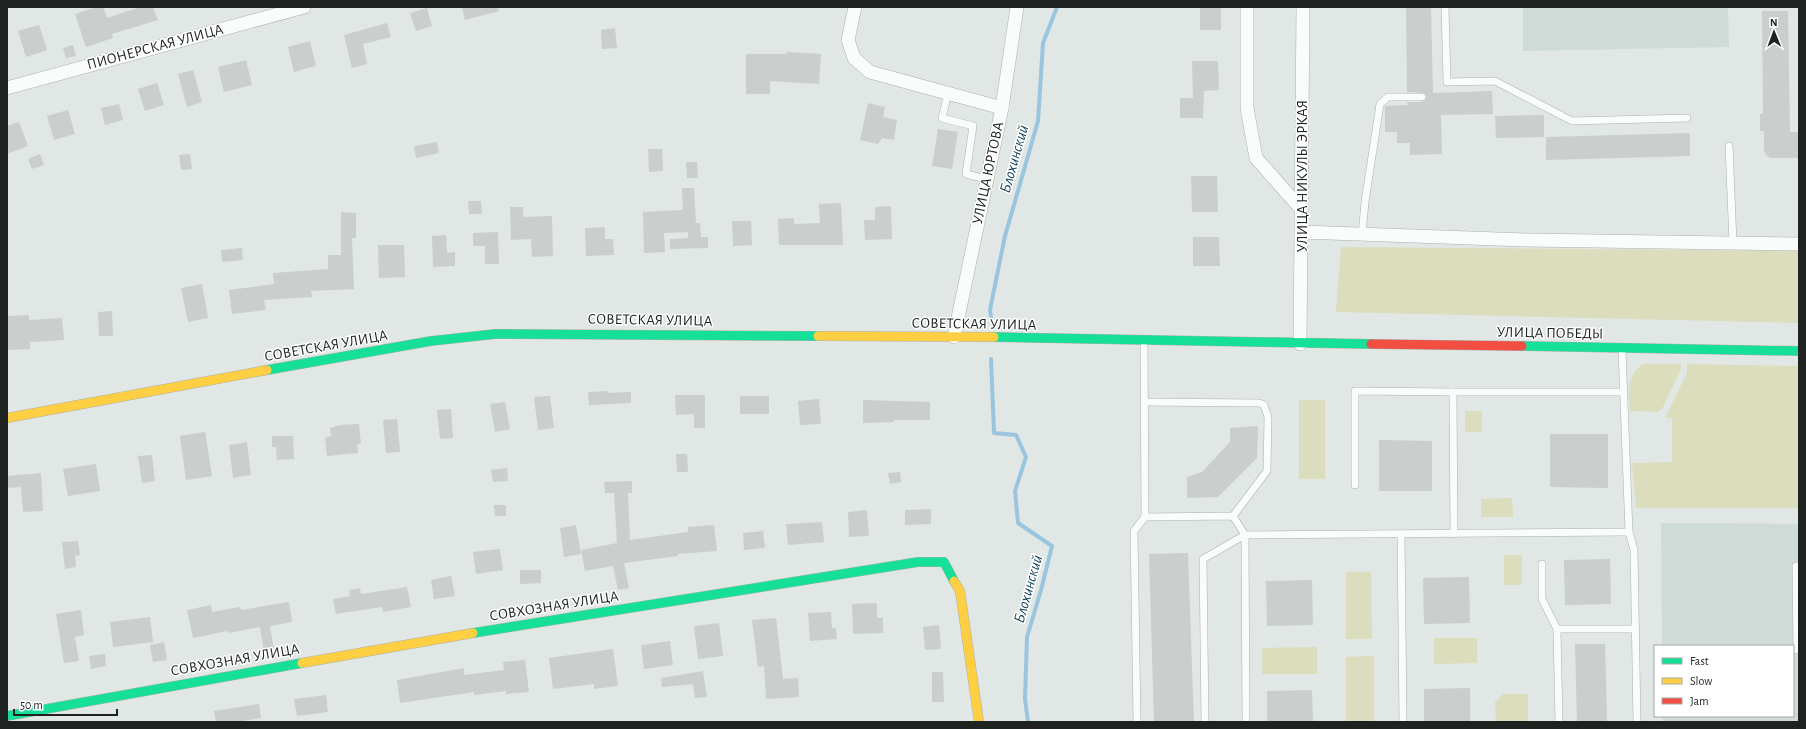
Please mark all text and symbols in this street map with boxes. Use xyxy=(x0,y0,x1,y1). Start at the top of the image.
north arrow xyxy=(1754,12,1794,52)
text: N xyxy=(1770,17,1778,28)
street label: ПИОНЕРСКАЯ УЛИЦА xyxy=(85,22,225,72)
street label: УЛИЦА НИКУЛЫ ЭРКАЯ xyxy=(1295,100,1310,252)
street label: УЛИЦА ЮРТОВА xyxy=(970,120,1006,226)
water label: Блохинский xyxy=(997,123,1031,195)
street label: СОВЕТСКАЯ УЛИЦА xyxy=(587,311,713,329)
street label: СОВЕТСКАЯ УЛИЦА xyxy=(911,315,1037,333)
street label: УЛИЦА ПОБЕДЫ xyxy=(1497,325,1603,341)
street label: СОВЕТСКАЯ УЛИЦА xyxy=(263,328,389,364)
water label: Блохинский xyxy=(1011,553,1045,625)
street label: СОВХОЗНАЯ УЛИЦА xyxy=(488,588,620,624)
street label: СОВХОЗНАЯ УЛИЦА xyxy=(169,641,301,679)
legend xyxy=(1654,645,1794,717)
text: Fast xyxy=(1690,655,1709,667)
text: Slow xyxy=(1690,675,1712,687)
scale bar xyxy=(14,691,117,717)
text: Jam xyxy=(1690,695,1709,707)
text: 50 m xyxy=(20,699,43,711)

